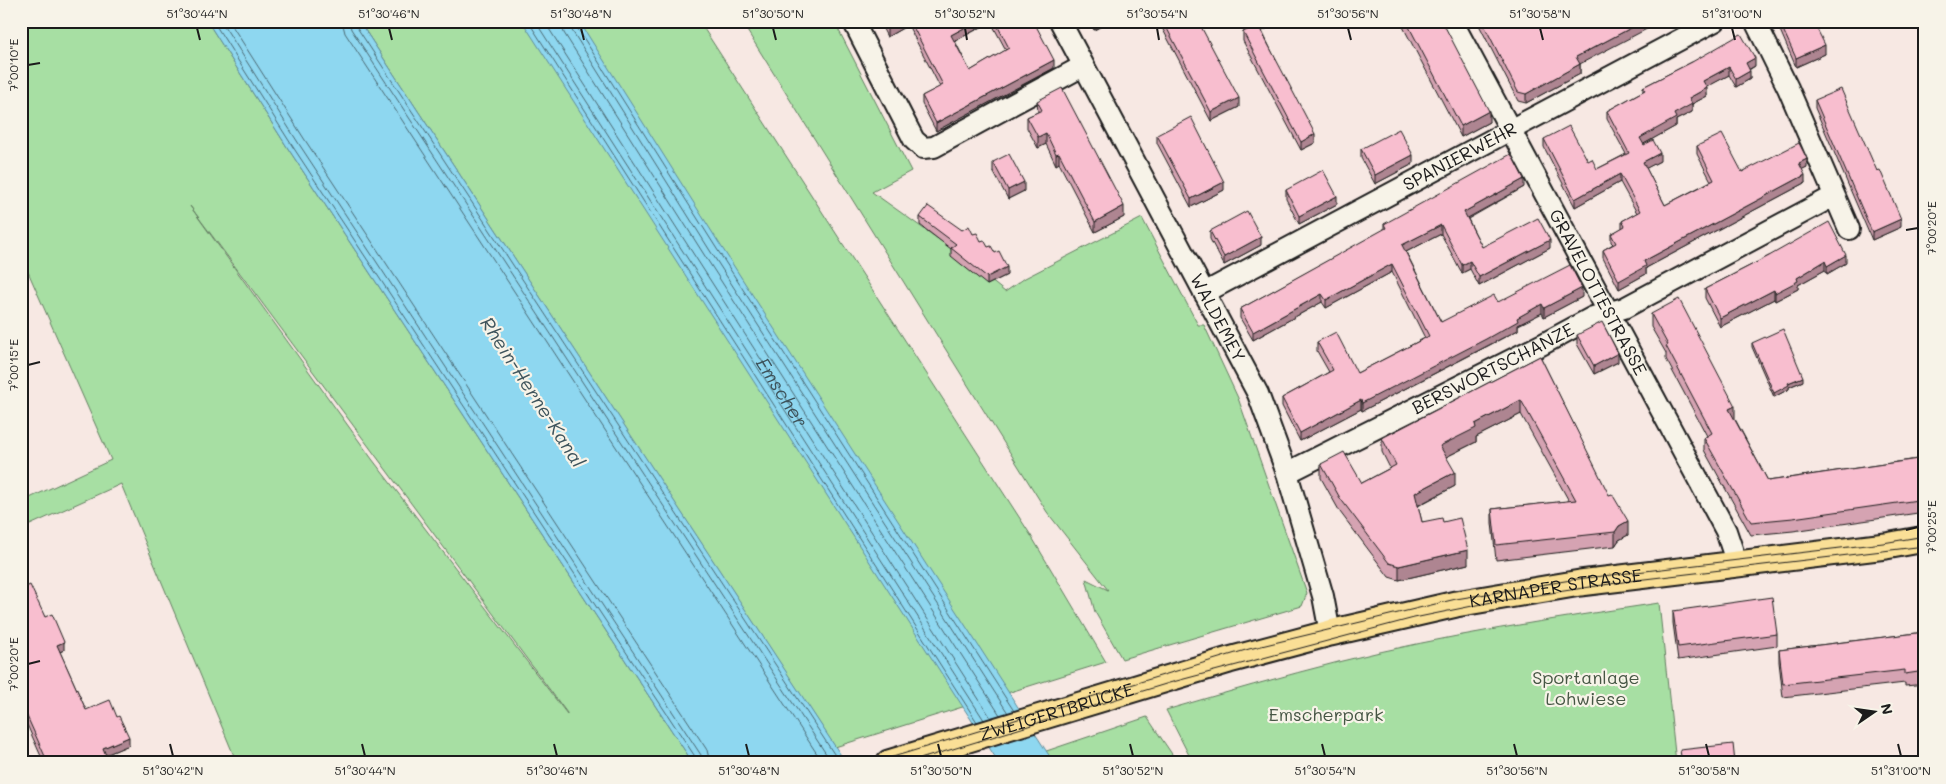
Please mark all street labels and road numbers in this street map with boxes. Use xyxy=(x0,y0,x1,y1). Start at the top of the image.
street label: SPANIERWEHR xyxy=(1398,116,1521,196)
street label: GRAVELOTTESTRASSE xyxy=(1544,204,1653,379)
street label: WALDEMEY xyxy=(1185,269,1252,366)
street label: BERSWORTSCHANZE xyxy=(1408,317,1578,419)
street label: KARNAPER STRASSE xyxy=(1467,563,1643,613)
street label: ZWEIGERTBRÜCKE xyxy=(976,677,1136,746)

